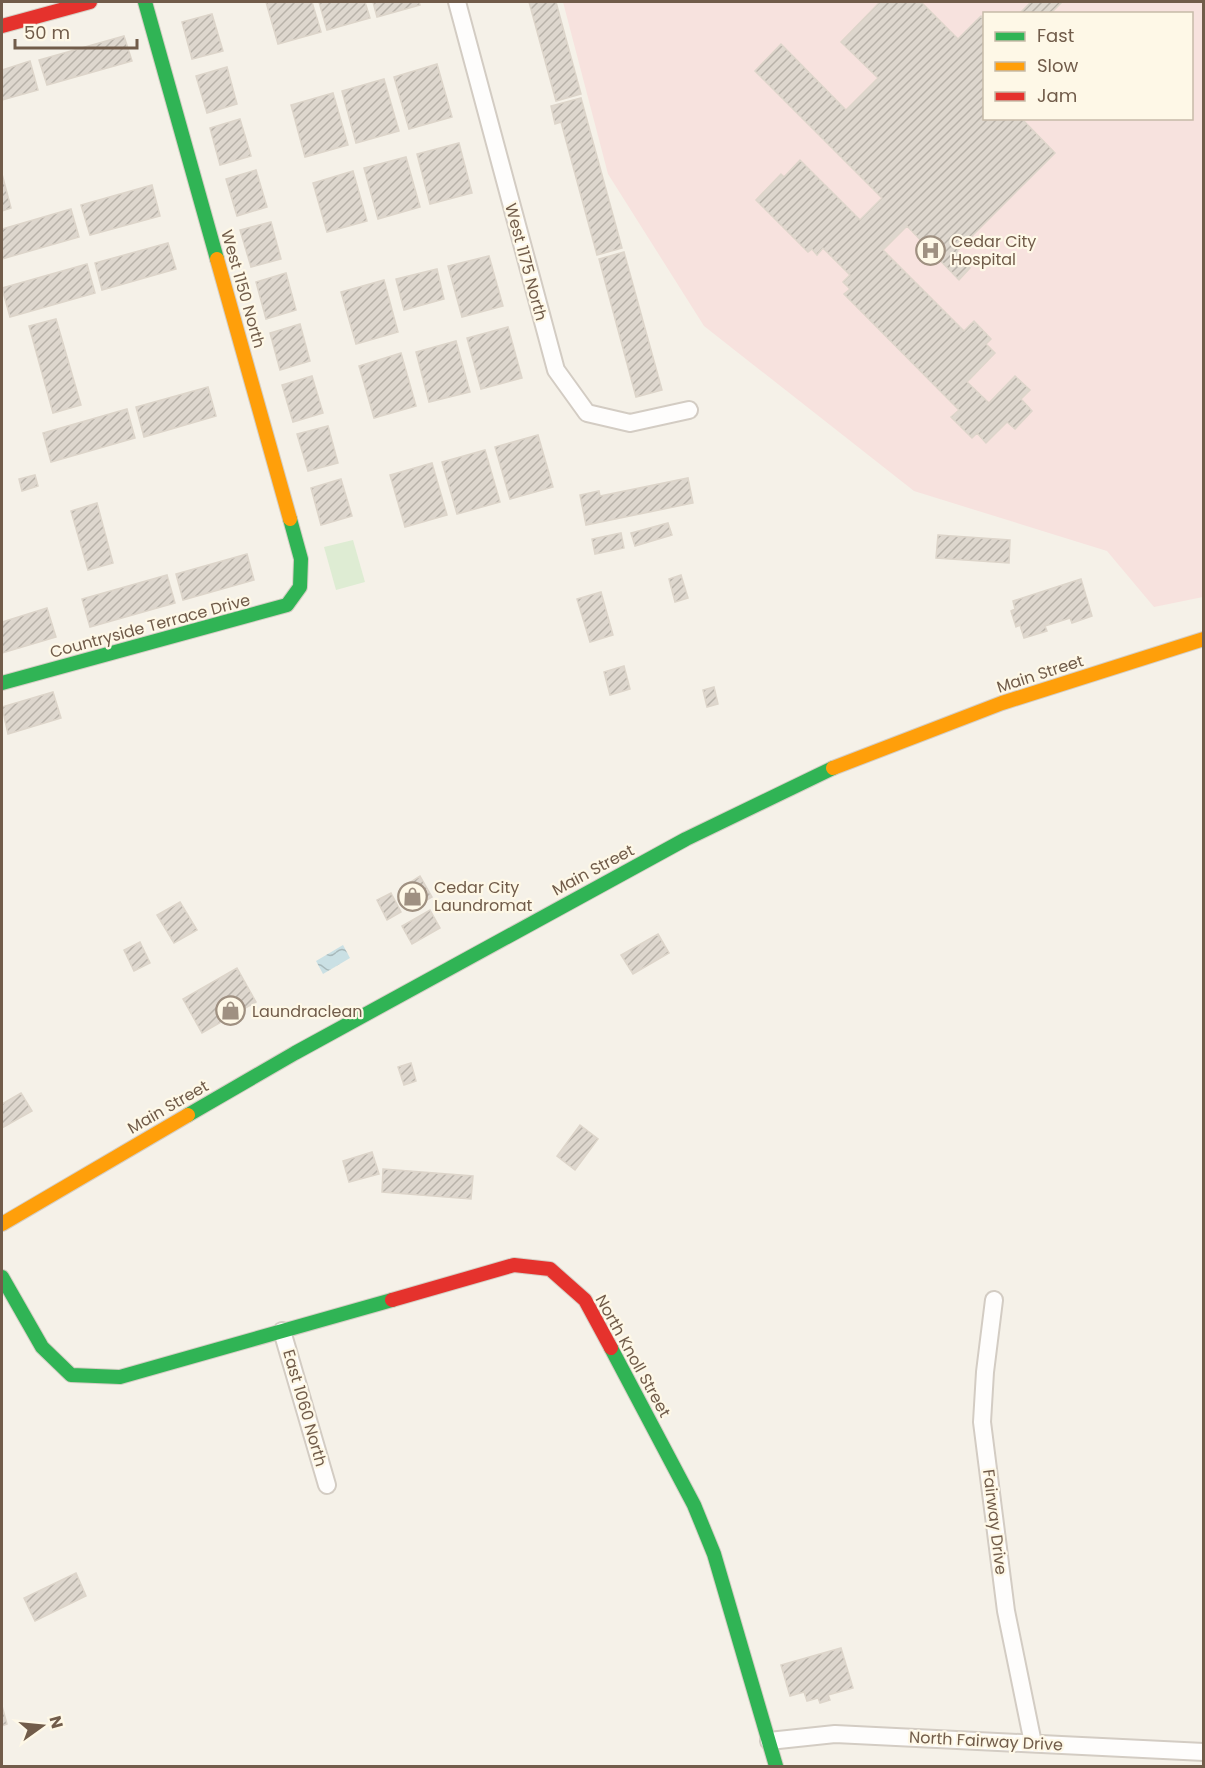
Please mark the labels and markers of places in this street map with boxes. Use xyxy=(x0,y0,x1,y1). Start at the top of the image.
place label: Cedar City Hospital xyxy=(951,230,1036,271)
hospital icon: Cedar City Hospital xyxy=(914,234,946,266)
place label: Cedar City Laundromat xyxy=(434,876,533,917)
shop icon: Cedar City Laundromat xyxy=(397,880,429,912)
shop icon: Laundraclean xyxy=(215,995,247,1027)
place label: Laundraclean xyxy=(252,1000,362,1023)

